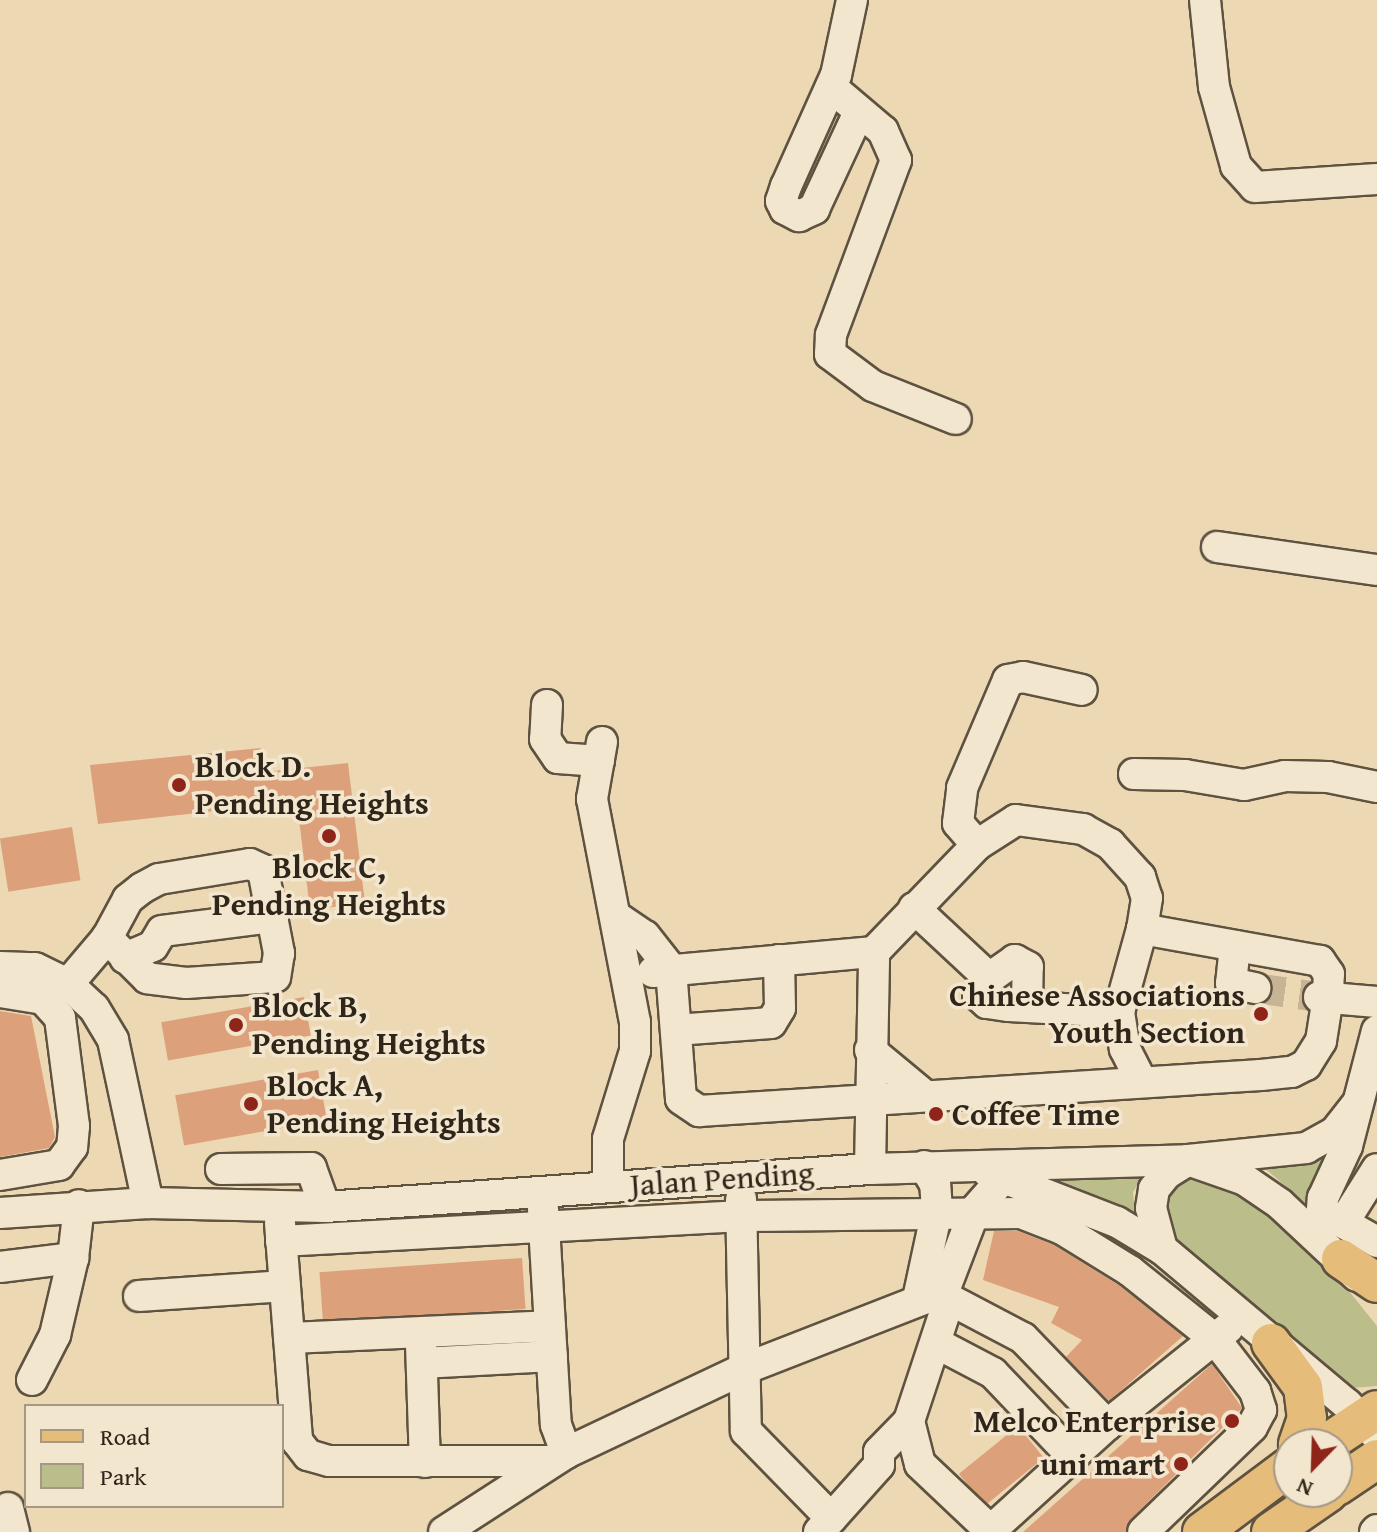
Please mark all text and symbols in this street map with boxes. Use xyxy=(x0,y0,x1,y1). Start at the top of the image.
place label: Block D. Pending Heights xyxy=(195,748,429,823)
marker: Block D. Pending Heights xyxy=(170,776,188,794)
marker: Block C, Pending Heights xyxy=(320,827,338,845)
place label: Block C, Pending Heights xyxy=(212,849,446,924)
place label: Chinese Associations Youth Section xyxy=(949,977,1245,1052)
place label: Block B, Pending Heights xyxy=(252,988,486,1063)
marker: Chinese Associations Youth Section xyxy=(1252,1005,1270,1023)
marker: Block B, Pending Heights xyxy=(227,1016,245,1034)
place label: Block A, Pending Heights xyxy=(267,1067,501,1142)
marker: Block A, Pending Heights xyxy=(242,1095,260,1113)
place label: Coffee Time xyxy=(952,1095,1120,1133)
marker: Coffee Time xyxy=(927,1105,945,1123)
street label: Jalan Pending xyxy=(629,1153,815,1205)
place label: Melco Enterprise xyxy=(973,1402,1216,1440)
legend xyxy=(24,1404,284,1508)
marker: Melco Enterprise xyxy=(1223,1412,1241,1430)
text: Road xyxy=(100,1419,150,1454)
north arrow xyxy=(1273,1428,1353,1508)
place label: uni mart xyxy=(1040,1445,1165,1483)
marker: uni mart xyxy=(1172,1455,1190,1473)
text: Park xyxy=(100,1459,146,1494)
text: N xyxy=(1291,1471,1317,1506)

